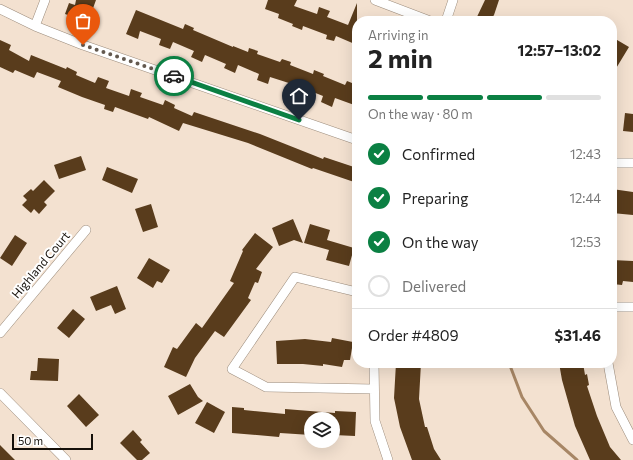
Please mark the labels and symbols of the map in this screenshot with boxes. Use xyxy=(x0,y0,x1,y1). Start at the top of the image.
pin xyxy=(66,4,100,45)
courier xyxy=(154,56,194,96)
pin xyxy=(282,79,316,120)
street label: Highland Court xyxy=(8,228,72,301)
scale bar xyxy=(12,432,93,451)

